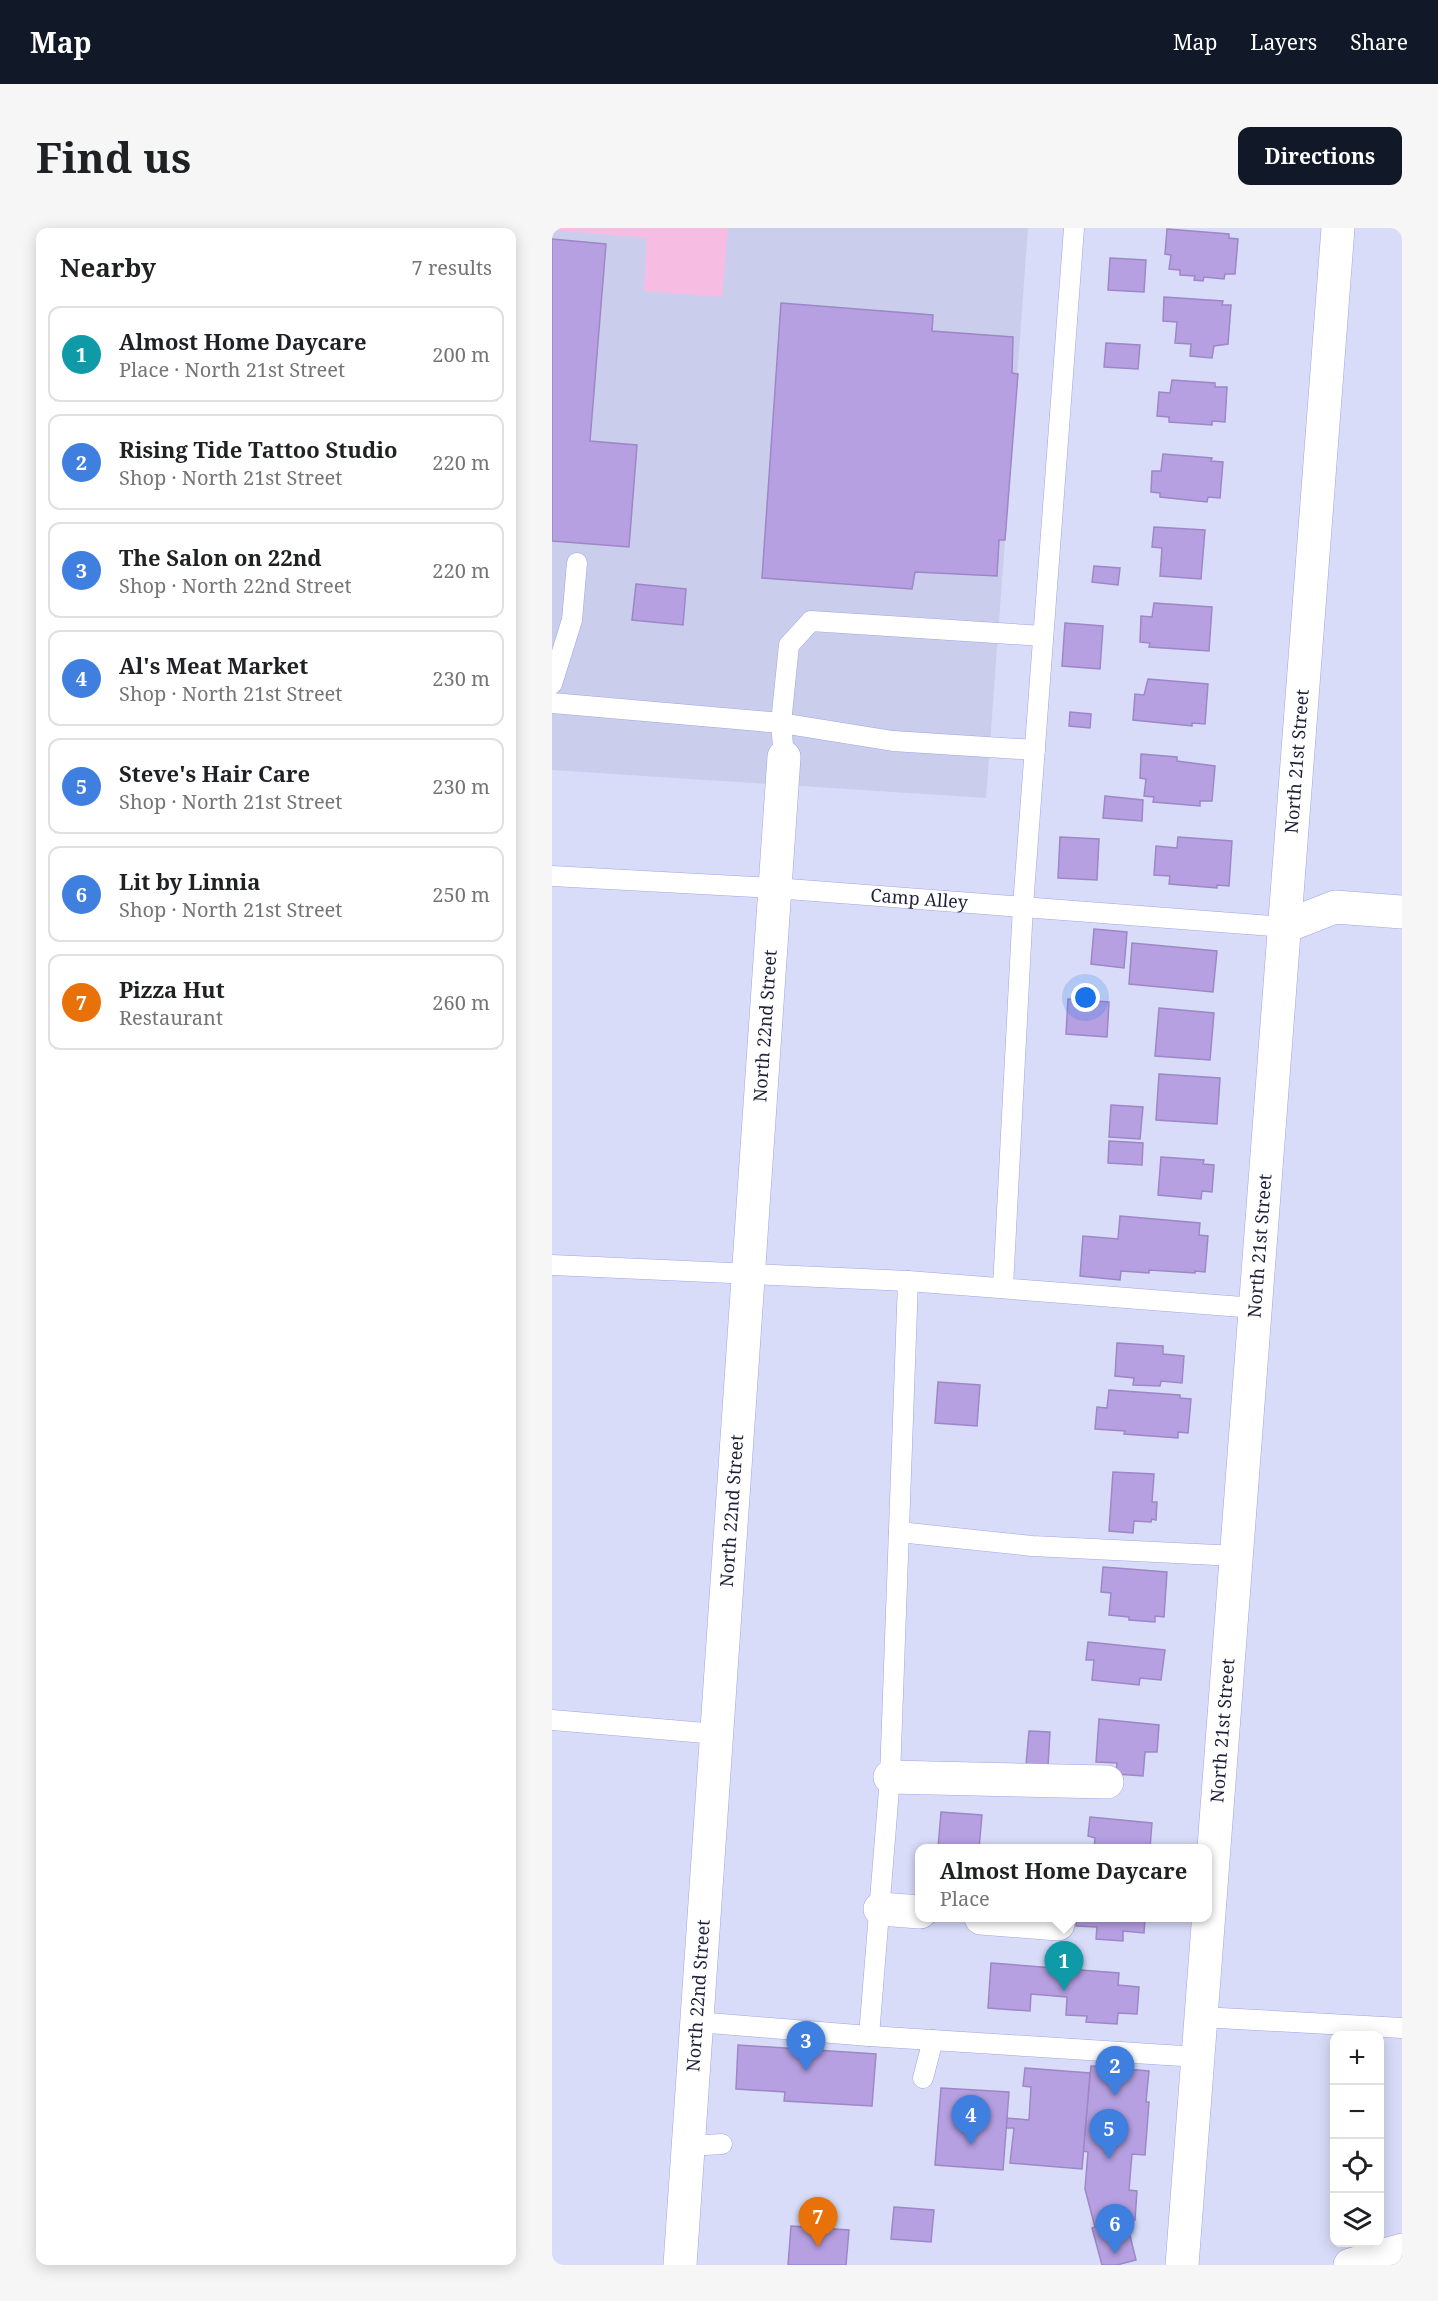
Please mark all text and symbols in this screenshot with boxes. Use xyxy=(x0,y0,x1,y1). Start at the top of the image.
text: Map xyxy=(30,23,92,61)
text: Map xyxy=(1173,28,1217,56)
text: Layers xyxy=(1250,28,1317,56)
text: Share xyxy=(1350,28,1408,56)
button: Directions xyxy=(1238,127,1402,185)
text: Find us xyxy=(36,128,191,185)
text: Nearby xyxy=(60,249,156,285)
text: 7 results xyxy=(412,254,492,281)
text: Almost Home Daycare xyxy=(119,326,367,356)
text: 1 xyxy=(76,341,87,368)
text: 200 m xyxy=(432,341,490,368)
text: Place · North 21st Street xyxy=(119,356,345,383)
text: Rising Tide Tattoo Studio xyxy=(119,434,397,464)
text: 2 xyxy=(76,449,87,476)
text: 220 m xyxy=(432,449,490,476)
text: Shop · North 21st Street xyxy=(119,464,342,491)
text: The Salon on 22nd xyxy=(119,542,322,572)
text: 3 xyxy=(76,557,87,584)
text: 220 m xyxy=(432,557,490,584)
text: Shop · North 22nd Street xyxy=(119,572,351,599)
text: Al's Meat Market xyxy=(119,650,308,680)
text: 4 xyxy=(76,665,87,692)
text: 230 m xyxy=(432,665,490,692)
text: Shop · North 21st Street xyxy=(119,680,342,707)
street label: North 21st Street xyxy=(1279,688,1314,834)
text: Steve's Hair Care xyxy=(119,758,310,788)
text: 5 xyxy=(76,773,87,800)
text: 230 m xyxy=(432,773,490,800)
text: Shop · North 21st Street xyxy=(119,788,342,815)
text: Lit by Linnia xyxy=(119,866,260,896)
text: 6 xyxy=(76,881,87,908)
text: 250 m xyxy=(432,881,490,908)
street label: Camp Alley xyxy=(870,882,970,914)
text: Shop · North 21st Street xyxy=(119,896,342,923)
street label: North 22nd Street xyxy=(747,949,782,1103)
text: Pizza Hut xyxy=(119,974,225,1004)
your location xyxy=(1071,983,1100,1012)
text: 7 xyxy=(76,989,87,1016)
text: 260 m xyxy=(432,989,490,1016)
text: Restaurant xyxy=(119,1004,223,1031)
street label: North 21st Street xyxy=(1242,1173,1277,1319)
street label: North 22nd Street xyxy=(714,1434,748,1588)
street label: North 21st Street xyxy=(1204,1657,1239,1803)
popup xyxy=(915,1844,1212,1922)
text: Almost Home Daycare xyxy=(940,1855,1187,1885)
text: Place xyxy=(940,1885,990,1912)
street label: North 22nd Street xyxy=(680,1919,715,2073)
pin: 1 xyxy=(1044,1942,1084,1991)
pin: 3 xyxy=(786,2022,826,2071)
map controls xyxy=(1330,2031,1384,2247)
button: + xyxy=(1330,2031,1384,2085)
pin: 2 xyxy=(1096,2046,1134,2096)
button: − xyxy=(1330,2085,1384,2139)
pin: 4 xyxy=(952,2096,990,2145)
pin: 5 xyxy=(1090,2110,1128,2159)
button: locate xyxy=(1330,2139,1384,2193)
button: layers xyxy=(1330,2193,1384,2247)
pin: 7 xyxy=(798,2198,838,2247)
pin: 6 xyxy=(1096,2204,1134,2254)

